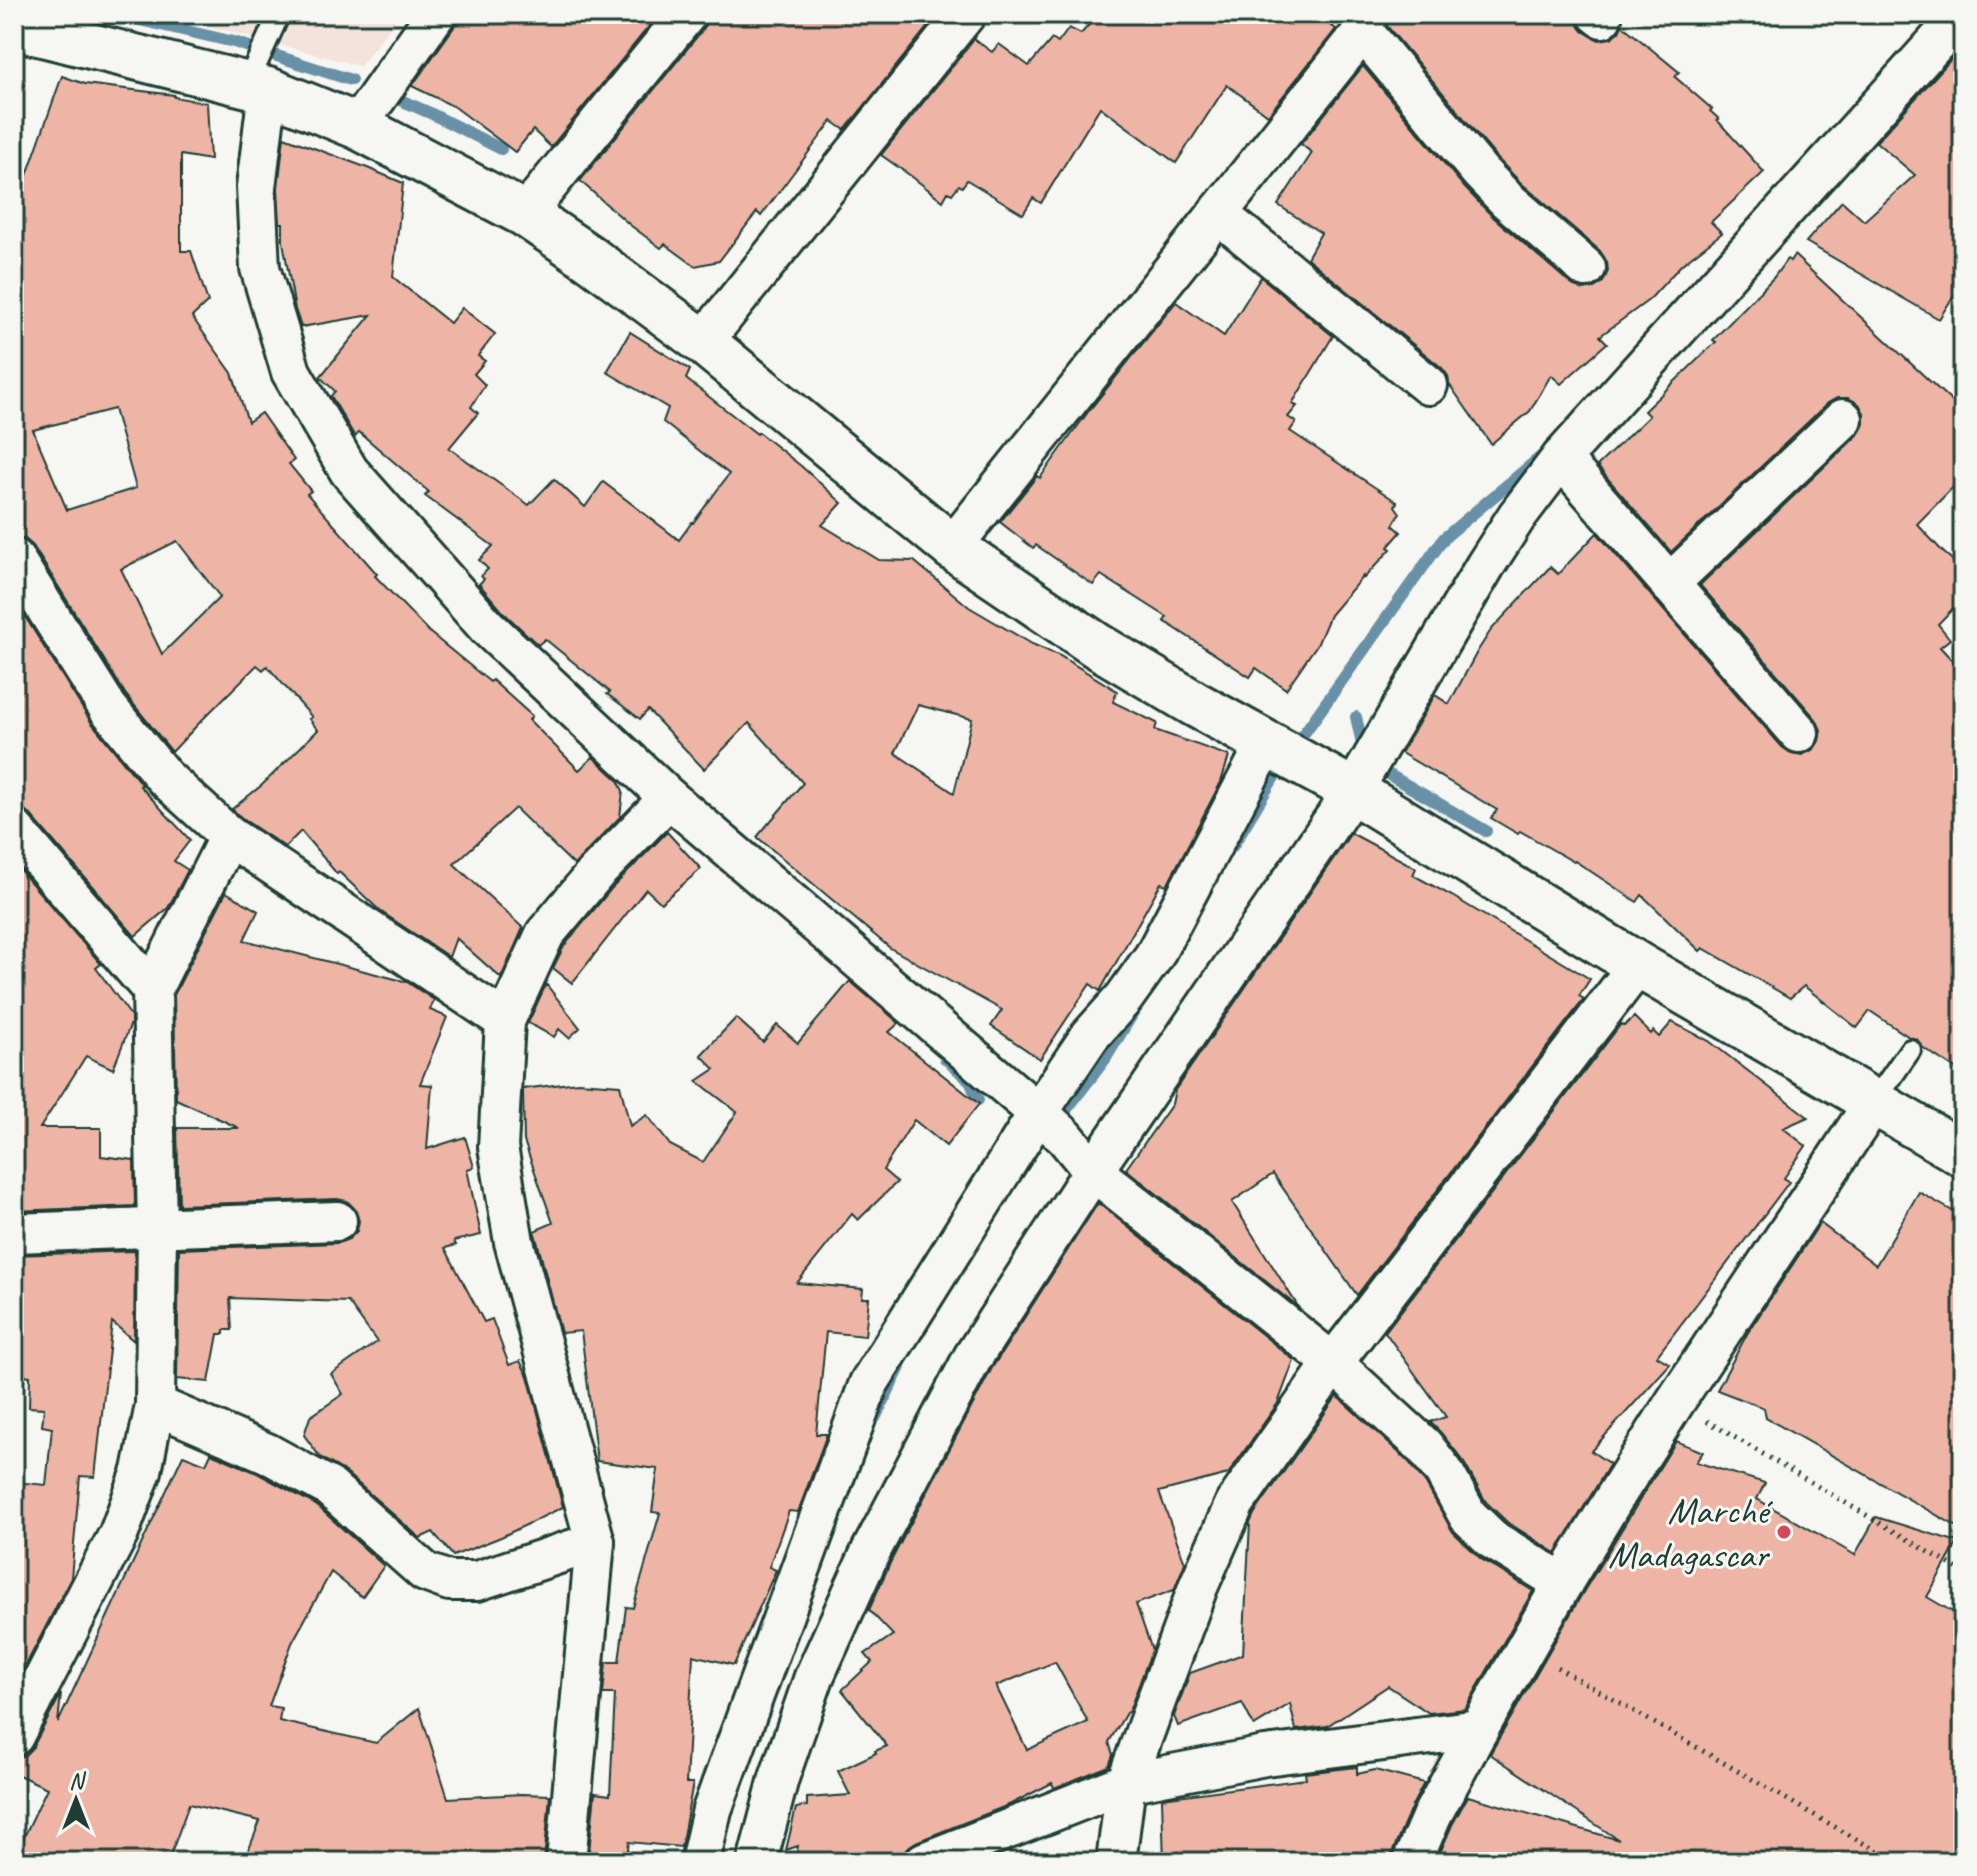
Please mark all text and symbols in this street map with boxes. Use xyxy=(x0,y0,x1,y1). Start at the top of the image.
place label: Marché Madagascar xyxy=(1608,1487,1774,1578)
marker: Marché Madagascar xyxy=(1775,1523,1793,1541)
north arrow xyxy=(36,1760,116,1840)
text: N xyxy=(69,1767,86,1795)

